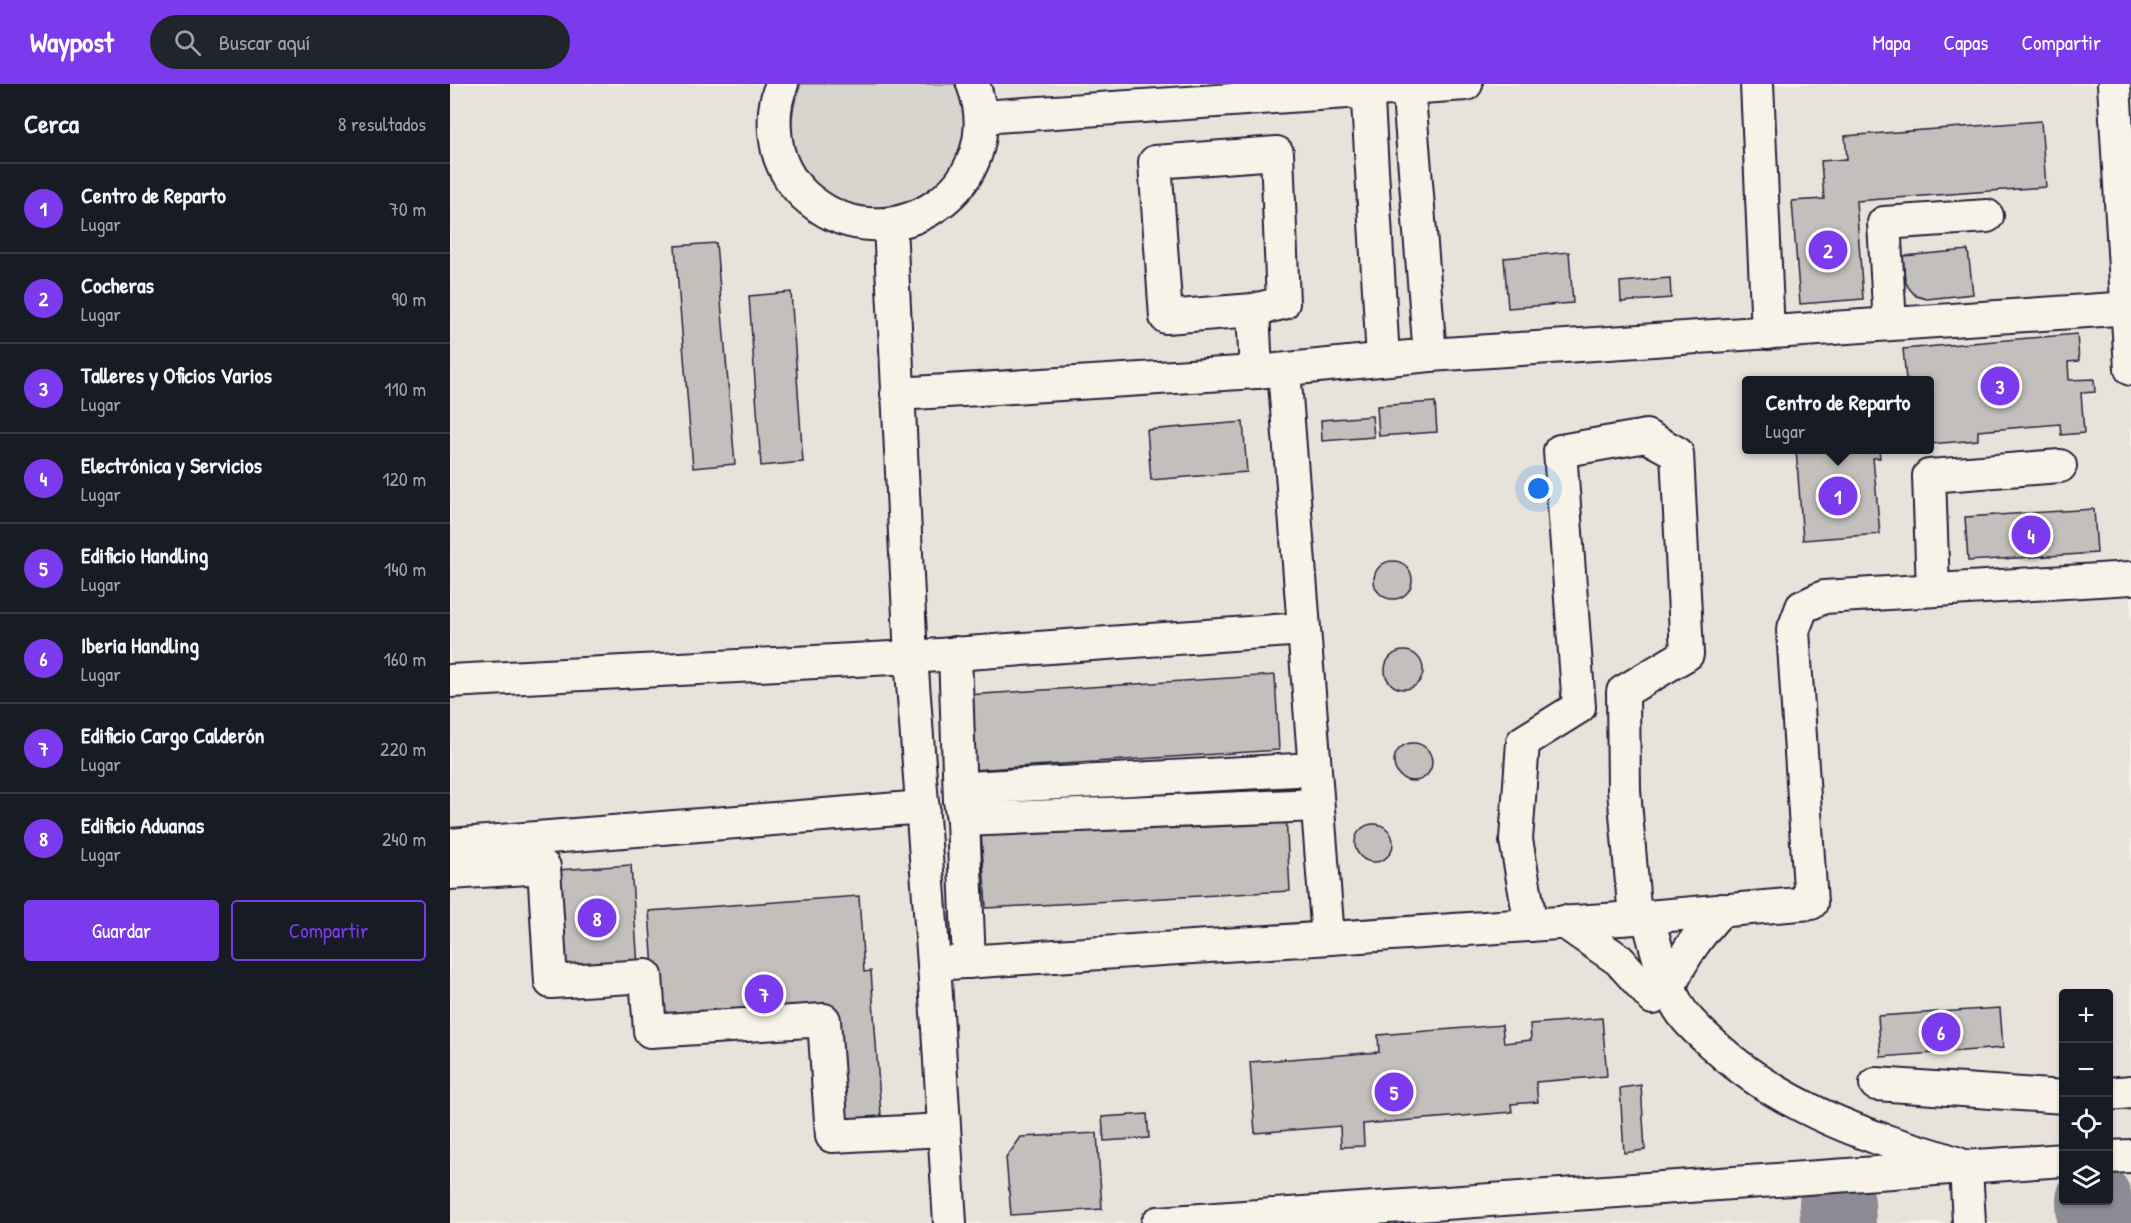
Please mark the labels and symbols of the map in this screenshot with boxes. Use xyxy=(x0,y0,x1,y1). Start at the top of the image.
pin: 2 xyxy=(1808,228,1848,272)
pin: 3 xyxy=(1980,364,2020,408)
your location xyxy=(1524,474,1553,503)
pin: 1 xyxy=(1818,474,1858,518)
pin: 4 xyxy=(2012,512,2050,558)
pin: 8 xyxy=(578,896,616,940)
pin: 7 xyxy=(744,972,784,1016)
pin: 6 xyxy=(1922,1010,1960,1054)
pin: 5 xyxy=(1374,1070,1414,1114)

